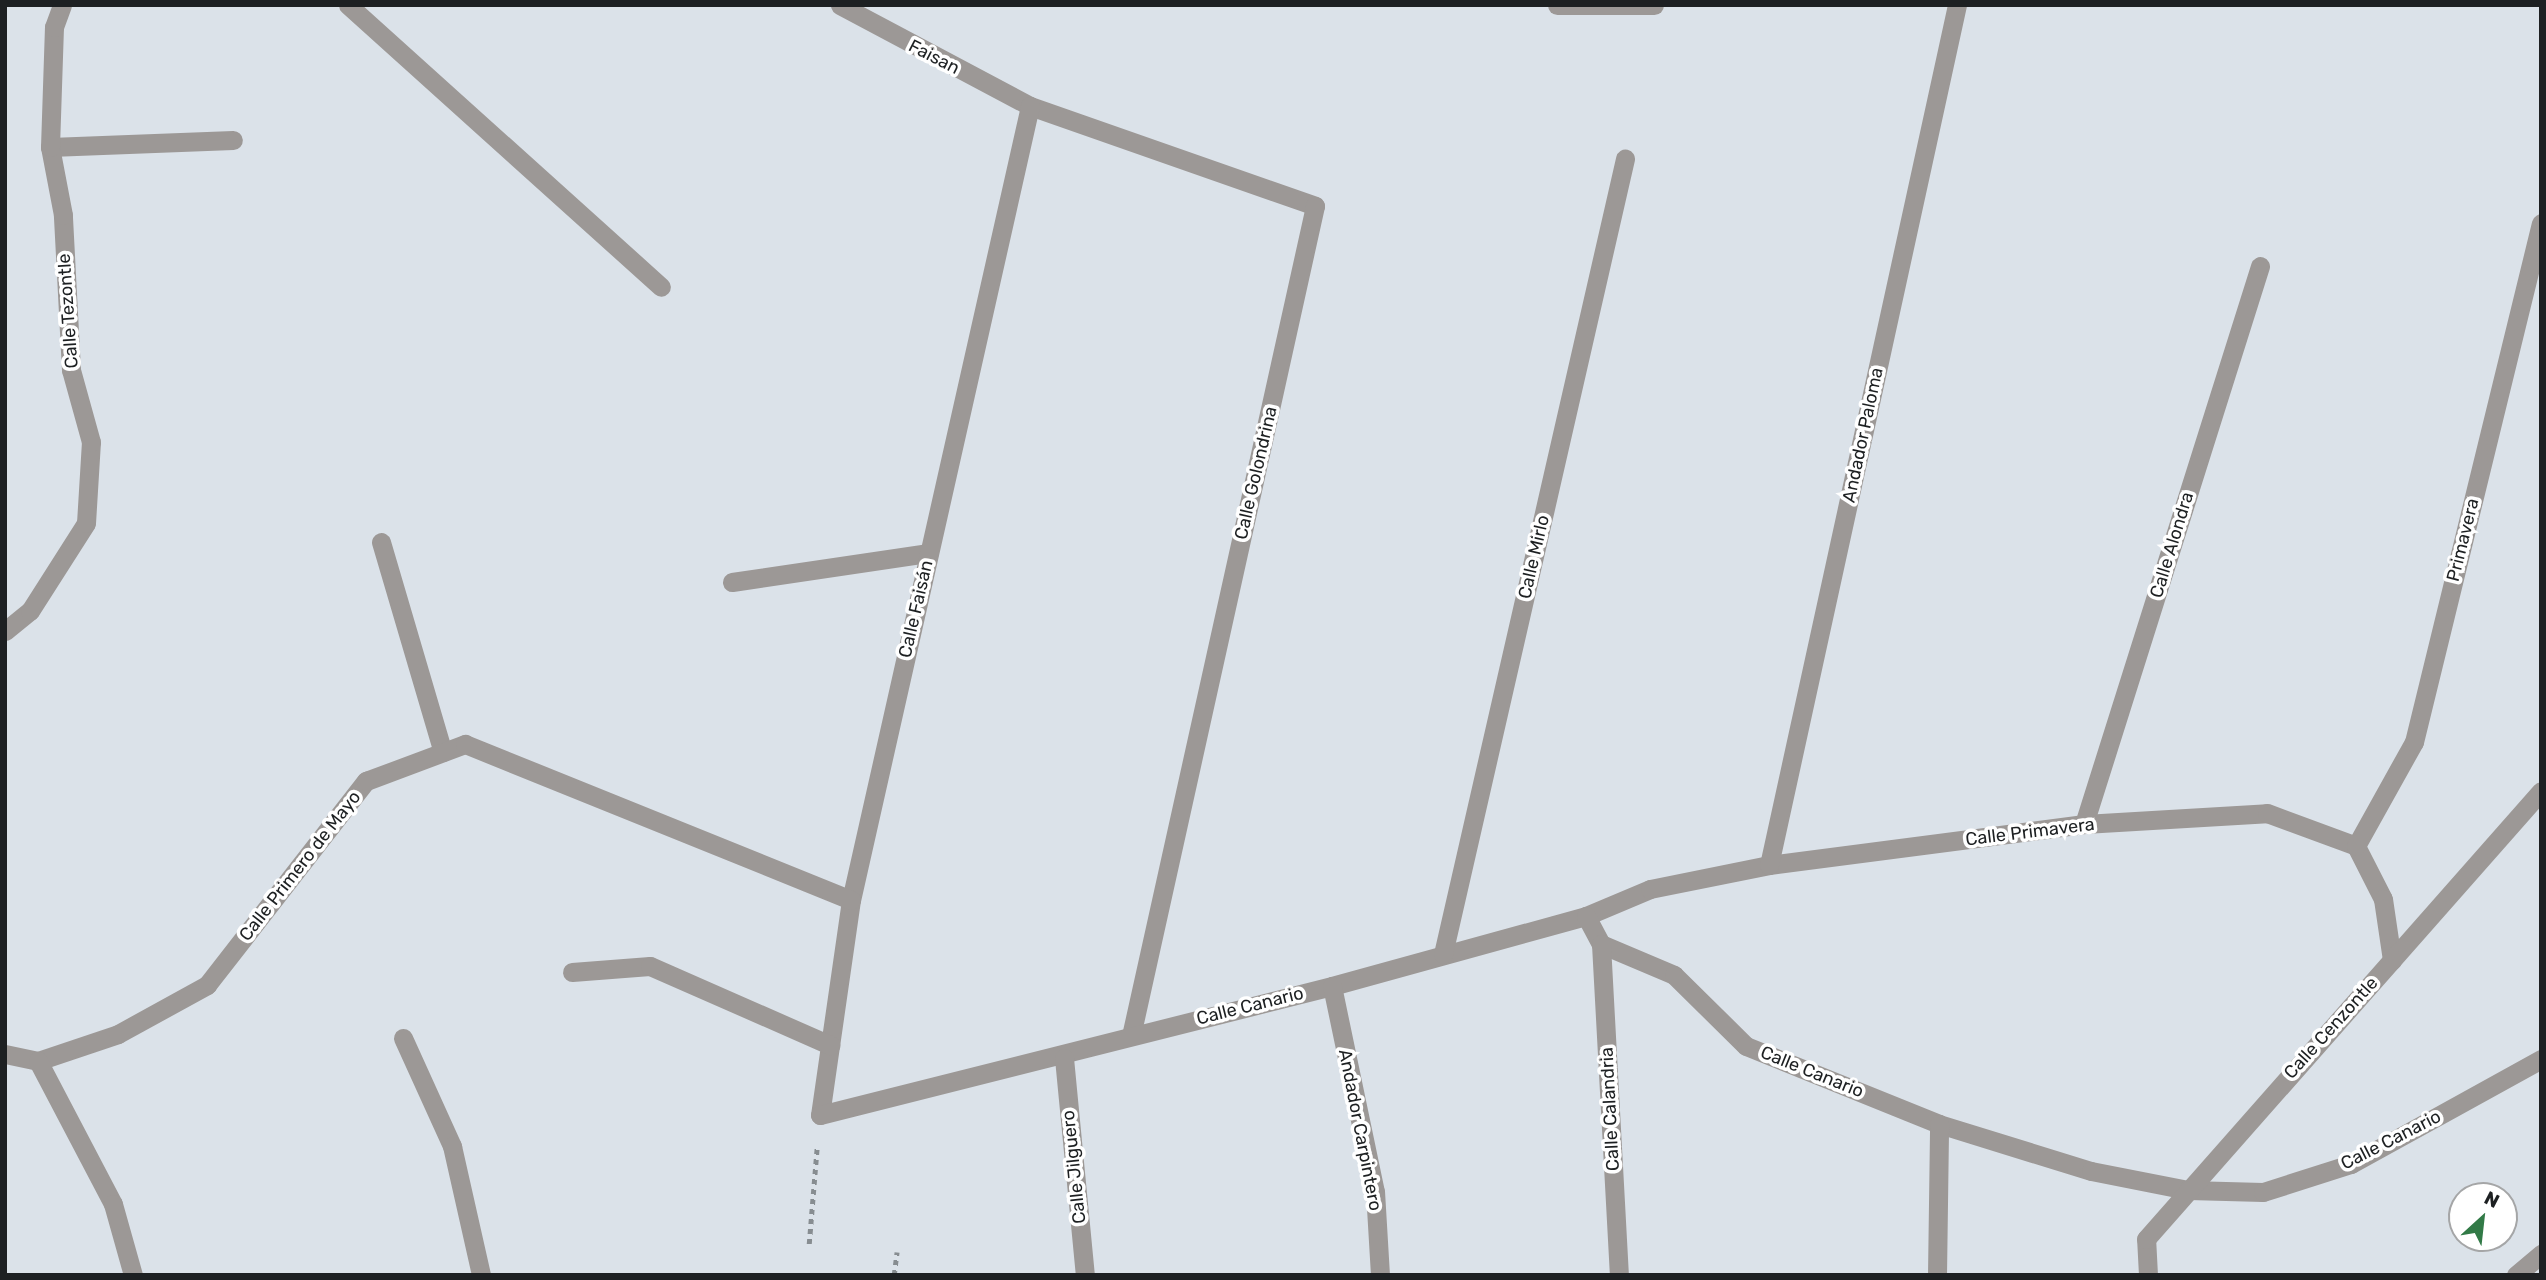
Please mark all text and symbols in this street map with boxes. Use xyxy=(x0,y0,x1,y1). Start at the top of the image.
street label: Faisan xyxy=(905,35,963,79)
street label: Calle Tezontle xyxy=(53,253,83,369)
street label: Andador Paloma xyxy=(1838,365,1888,505)
street label: Calle Golondrina xyxy=(1230,404,1282,542)
street label: Calle Alondra xyxy=(2146,489,2198,601)
street label: Primavera xyxy=(2442,496,2484,584)
street label: Calle Mirlo xyxy=(1514,513,1554,601)
street label: Calle Faisán xyxy=(894,558,938,660)
street label: Calle Primero de Mayo xyxy=(235,787,365,945)
street label: Calle Primavera xyxy=(1964,813,2096,851)
street label: Calle Cenzontle xyxy=(2280,973,2382,1083)
street label: Calle Canario xyxy=(1194,982,1306,1030)
street label: Calle Canario xyxy=(1757,1041,1867,1103)
street label: Calle Calandria xyxy=(1596,1046,1624,1172)
street label: Andador Carpintero xyxy=(1334,1047,1386,1213)
street label: Calle Canario xyxy=(2337,1106,2445,1174)
street label: Calle Jilguero xyxy=(1057,1109,1091,1225)
north arrow xyxy=(2448,1182,2518,1252)
text: N xyxy=(2481,1186,2503,1213)

